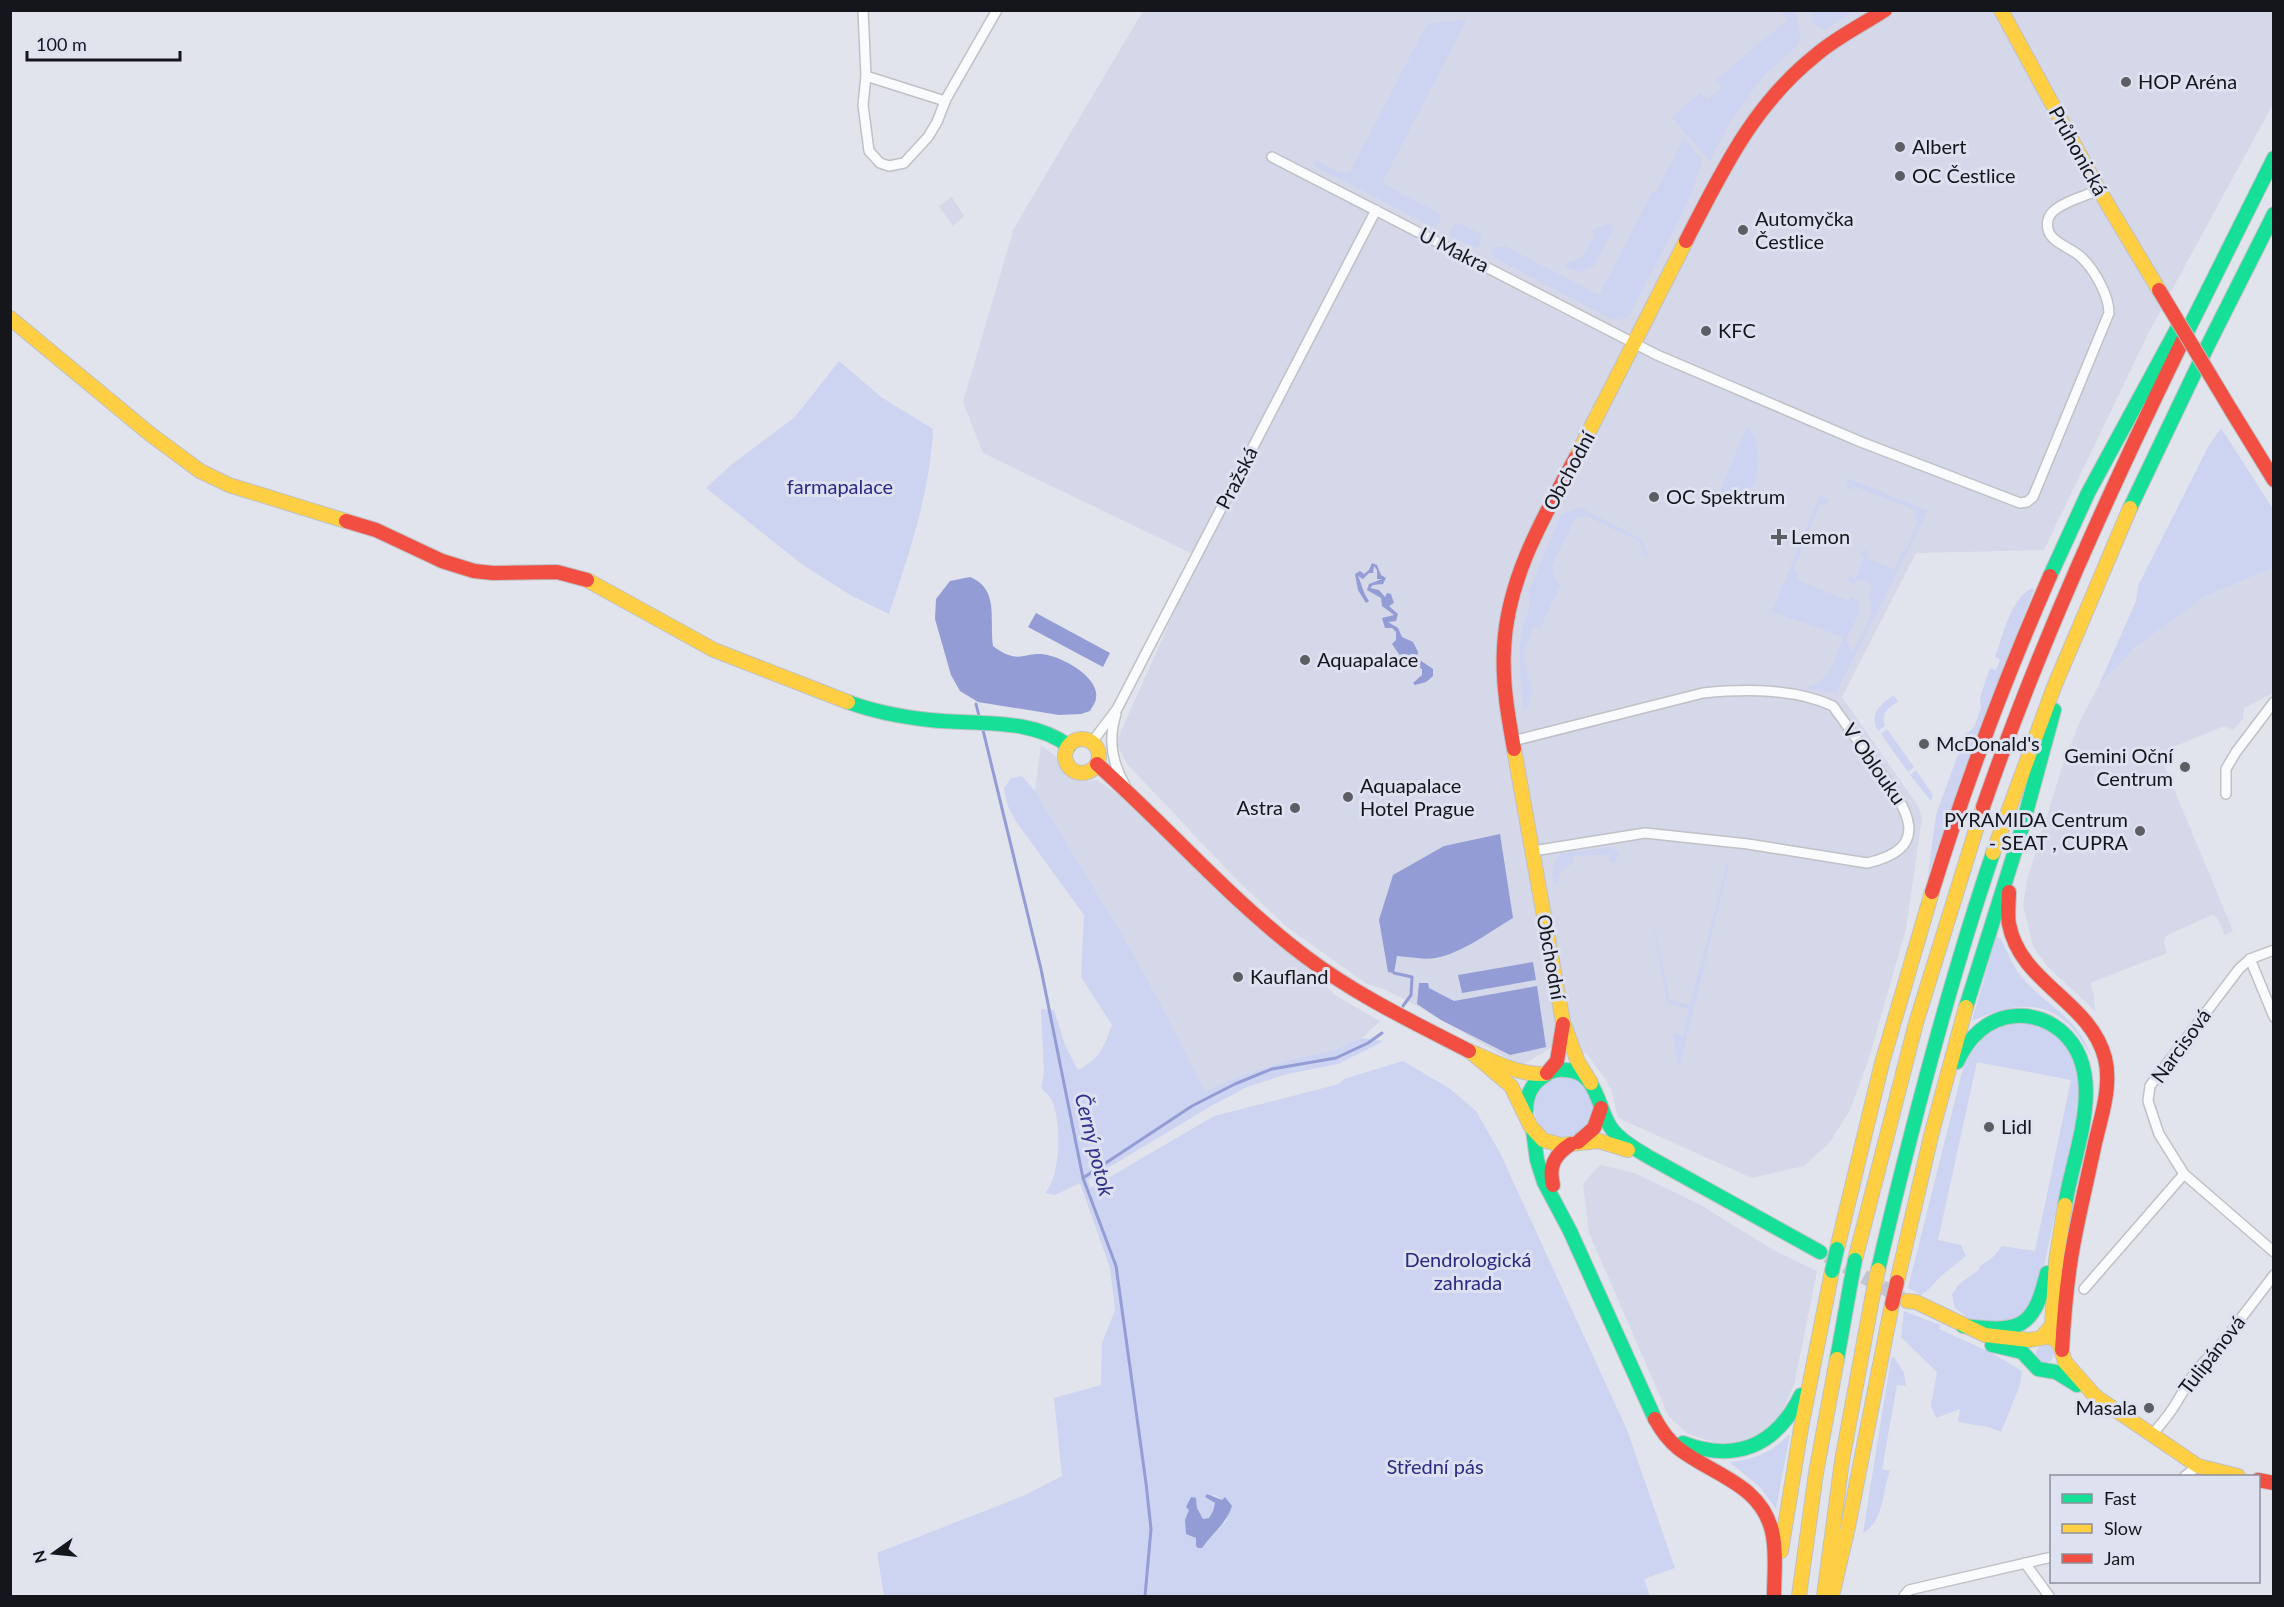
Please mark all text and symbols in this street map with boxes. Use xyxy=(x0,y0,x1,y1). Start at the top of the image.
scale bar xyxy=(27,24,180,62)
text: 100 m xyxy=(36,33,87,55)
place label: HOP Aréna xyxy=(2138,69,2237,93)
marker: HOP Aréna xyxy=(2119,75,2133,89)
street label: Průhonická xyxy=(2045,102,2113,199)
place label: Albert xyxy=(1912,134,1966,158)
marker: Albert xyxy=(1893,140,1907,154)
place label: OC Čestlice xyxy=(1912,163,2016,187)
marker: OC Čestlice xyxy=(1893,169,1907,183)
place label: Automyčka Čestlice xyxy=(1755,206,1854,253)
street label: U Makra xyxy=(1415,221,1493,277)
marker: Automyčka Čestlice xyxy=(1736,223,1750,237)
place label: KFC xyxy=(1718,318,1756,342)
marker: KFC xyxy=(1699,324,1713,338)
street label: Obchodní xyxy=(1537,426,1600,514)
street label: Pražská xyxy=(1210,442,1262,513)
park label: farmapalace xyxy=(787,474,893,498)
place label: OC Spektrum xyxy=(1666,484,1785,508)
marker: OC Spektrum xyxy=(1647,490,1661,504)
place label: Lemon xyxy=(1791,524,1850,548)
marker: Lemon xyxy=(1772,530,1786,544)
place label: Aquapalace xyxy=(1317,647,1418,671)
marker: Aquapalace xyxy=(1298,653,1312,667)
street label: V Oblouku xyxy=(1838,718,1911,809)
place label: McDonald's xyxy=(1936,731,2040,755)
marker: McDonald's xyxy=(1917,737,1931,751)
place label: Gemini Oční Centrum xyxy=(2064,743,2174,790)
marker: Gemini Oční Centrum xyxy=(2178,760,2192,774)
place label: Aquapalace Hotel Prague xyxy=(1360,773,1475,820)
marker: Aquapalace Hotel Prague xyxy=(1341,790,1355,804)
place label: Astra xyxy=(1237,795,1283,819)
marker: Astra xyxy=(1288,801,1302,815)
place label: PYRAMIDA Centrum - SEAT , CUPRA xyxy=(1944,807,2128,854)
marker: PYRAMIDA Centrum - SEAT , CUPRA xyxy=(2133,824,2147,838)
street label: Obchodní xyxy=(1533,912,1571,1003)
place label: Kaufland xyxy=(1250,964,1328,988)
marker: Kaufland xyxy=(1231,970,1245,984)
street label: Narcisová xyxy=(2145,1004,2215,1087)
water label: Černý potok xyxy=(1071,1091,1121,1200)
place label: Lidl xyxy=(2001,1114,2032,1138)
marker: Lidl xyxy=(1982,1120,1996,1134)
park label: Dendrologická zahrada xyxy=(1404,1247,1532,1294)
street label: Tulipánová xyxy=(2173,1310,2250,1399)
place label: Masala xyxy=(2076,1395,2137,1419)
marker: Masala xyxy=(2142,1401,2156,1415)
park label: Střední pás xyxy=(1386,1454,1484,1478)
legend xyxy=(2050,1475,2260,1583)
text: Fast xyxy=(2104,1487,2137,1509)
text: Slow xyxy=(2104,1517,2142,1539)
north arrow xyxy=(24,1523,84,1583)
text: Jam xyxy=(2104,1547,2135,1569)
text: N xyxy=(28,1549,50,1565)

